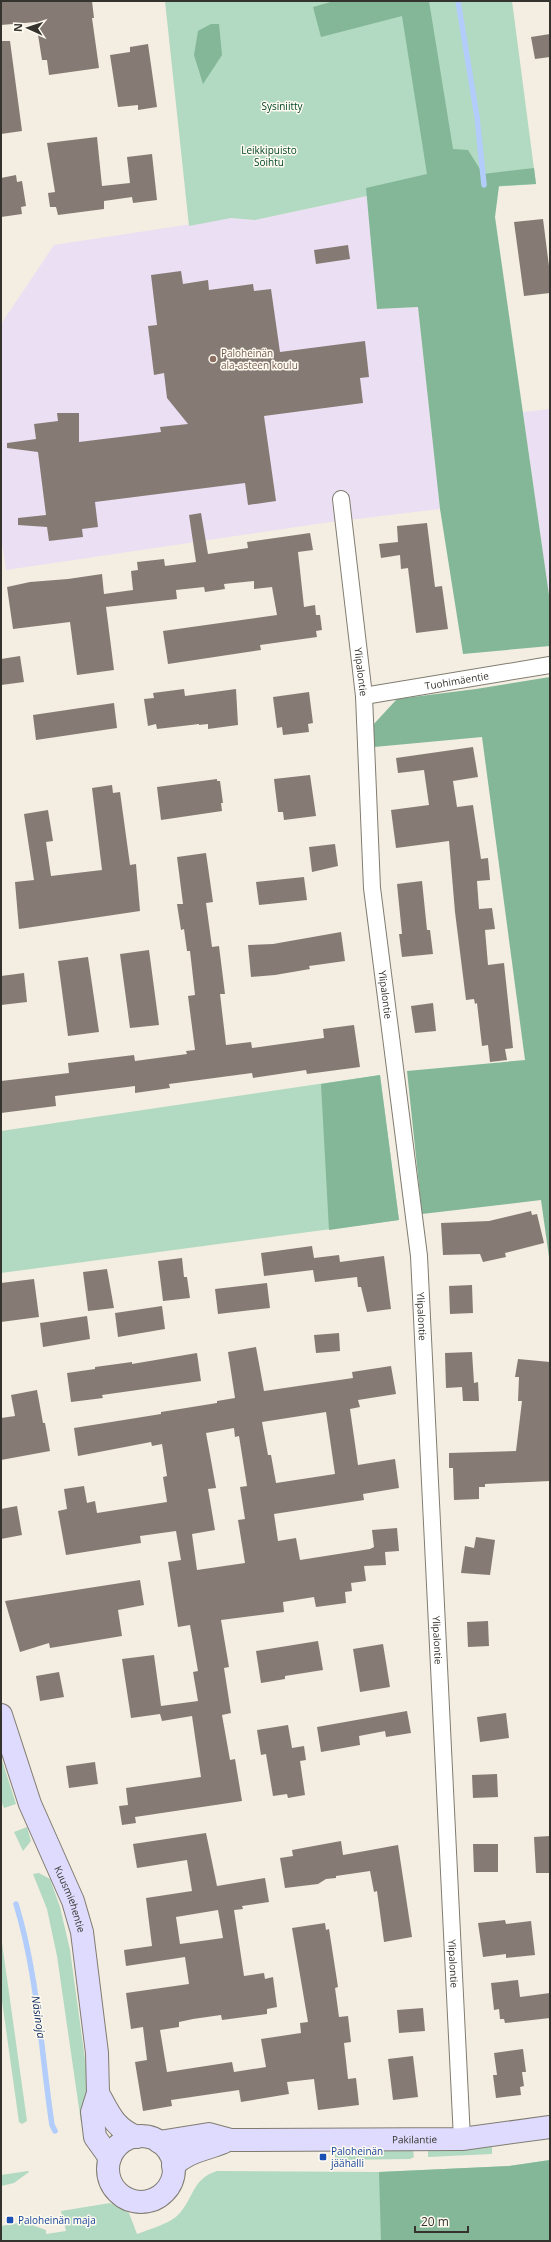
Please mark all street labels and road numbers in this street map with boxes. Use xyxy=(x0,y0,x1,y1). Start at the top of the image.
street label: Ylipalontie xyxy=(351,647,371,697)
street label: Tuohimäentie xyxy=(424,668,490,693)
street label: Ylipalontie xyxy=(376,970,396,1020)
street label: Ylipalontie xyxy=(414,1292,430,1342)
street label: Ylipalontie xyxy=(430,1615,446,1665)
street label: Kuusmiehentie xyxy=(51,1864,89,1934)
street label: Ylipalontie xyxy=(445,1939,462,1989)
street label: Pakilantie xyxy=(392,2132,438,2146)

